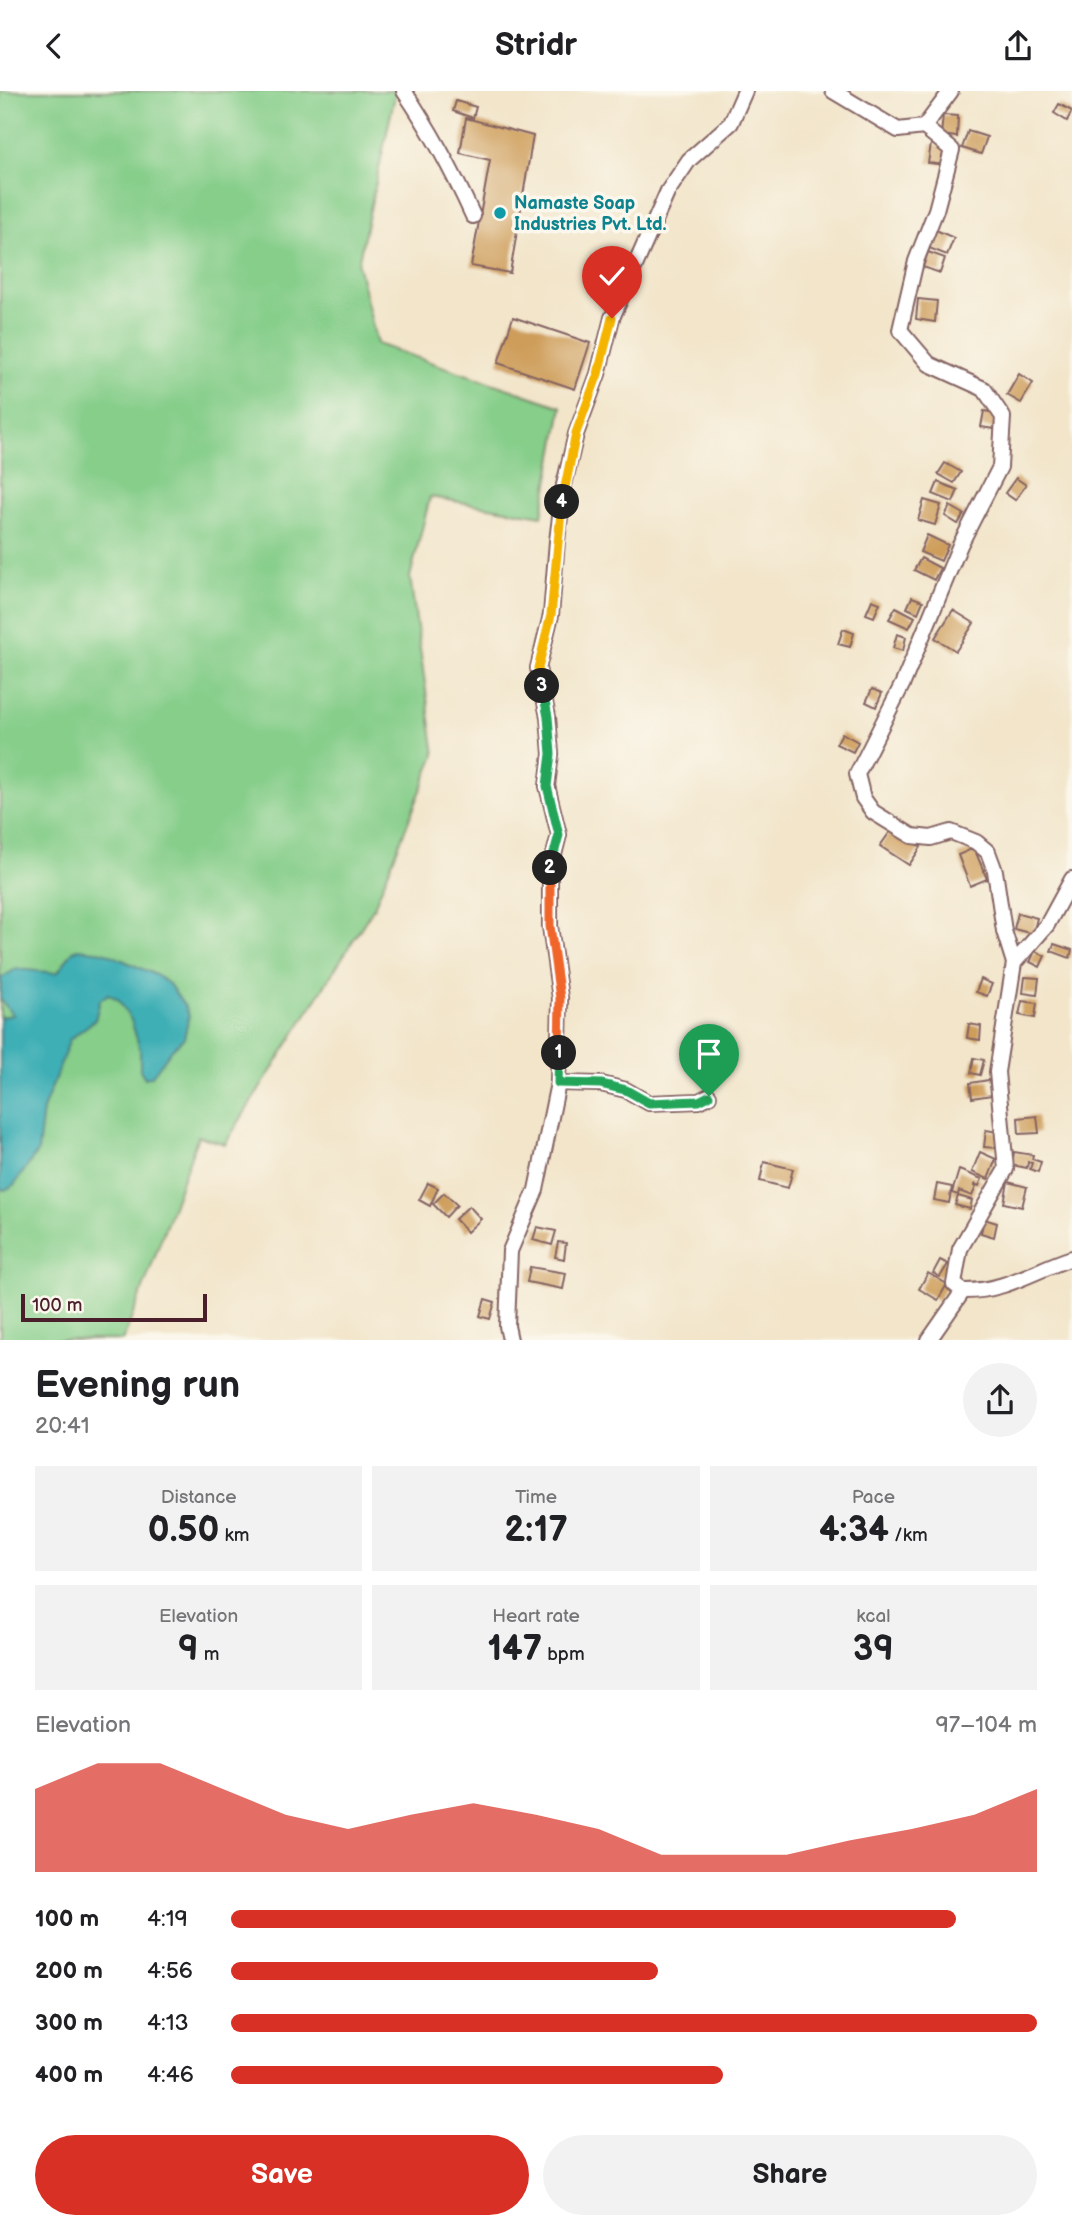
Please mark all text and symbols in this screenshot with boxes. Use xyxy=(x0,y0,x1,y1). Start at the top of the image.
text: Stridr xyxy=(495,26,577,65)
icon: back xyxy=(35,27,73,65)
icon: share xyxy=(999,27,1037,65)
place label: Namaste Soap Industries Pvt. Ltd. xyxy=(514,193,667,235)
marker: Namaste Soap Industries Pvt. Ltd. xyxy=(492,205,508,221)
pin xyxy=(582,246,642,318)
icon: check xyxy=(593,257,631,295)
pin: 4 xyxy=(544,485,580,519)
text: 4 xyxy=(556,490,567,513)
pin: 3 xyxy=(524,669,560,703)
text: 3 xyxy=(536,674,547,697)
pin: 2 xyxy=(532,851,568,885)
text: 2 xyxy=(544,856,555,879)
pin xyxy=(679,1024,739,1096)
pin: 1 xyxy=(542,1035,576,1070)
icon: arrive xyxy=(690,1035,728,1073)
text: 1 xyxy=(555,1041,563,1064)
scale bar xyxy=(21,1291,206,1323)
text: 100 m xyxy=(32,1294,83,1317)
text: Evening run xyxy=(35,1363,240,1408)
button: share xyxy=(963,1363,1037,1437)
text: 20:41 xyxy=(35,1412,90,1440)
text: Distance xyxy=(161,1486,237,1509)
text: Time xyxy=(515,1486,557,1509)
text: Pace xyxy=(852,1486,895,1509)
text: 0.50 xyxy=(148,1509,219,1552)
text: 2:17 xyxy=(504,1509,568,1552)
text: 4:34 xyxy=(819,1509,889,1552)
text: km xyxy=(219,1524,250,1547)
text: /km xyxy=(889,1524,928,1547)
text: Elevation xyxy=(159,1605,238,1628)
text: Heart rate xyxy=(492,1605,580,1628)
text: kcal xyxy=(856,1605,890,1628)
text: 9 xyxy=(178,1628,199,1671)
text: 147 xyxy=(487,1628,542,1671)
text: 39 xyxy=(853,1628,894,1671)
text: m xyxy=(199,1643,219,1666)
text: bpm xyxy=(542,1643,585,1666)
text: Elevation xyxy=(35,1711,131,1739)
text: 97–104 m xyxy=(936,1711,1037,1739)
text: 100 m xyxy=(35,1905,99,1933)
text: 4:19 xyxy=(147,1905,188,1933)
text: 200 m xyxy=(35,1957,103,1985)
text: 4:56 xyxy=(147,1957,193,1985)
text: 300 m xyxy=(35,2009,103,2037)
text: 4:13 xyxy=(147,2009,189,2037)
text: 400 m xyxy=(35,2061,103,2089)
text: 4:46 xyxy=(147,2061,194,2089)
button: Save xyxy=(35,2135,529,2215)
button: Share xyxy=(543,2135,1037,2215)

